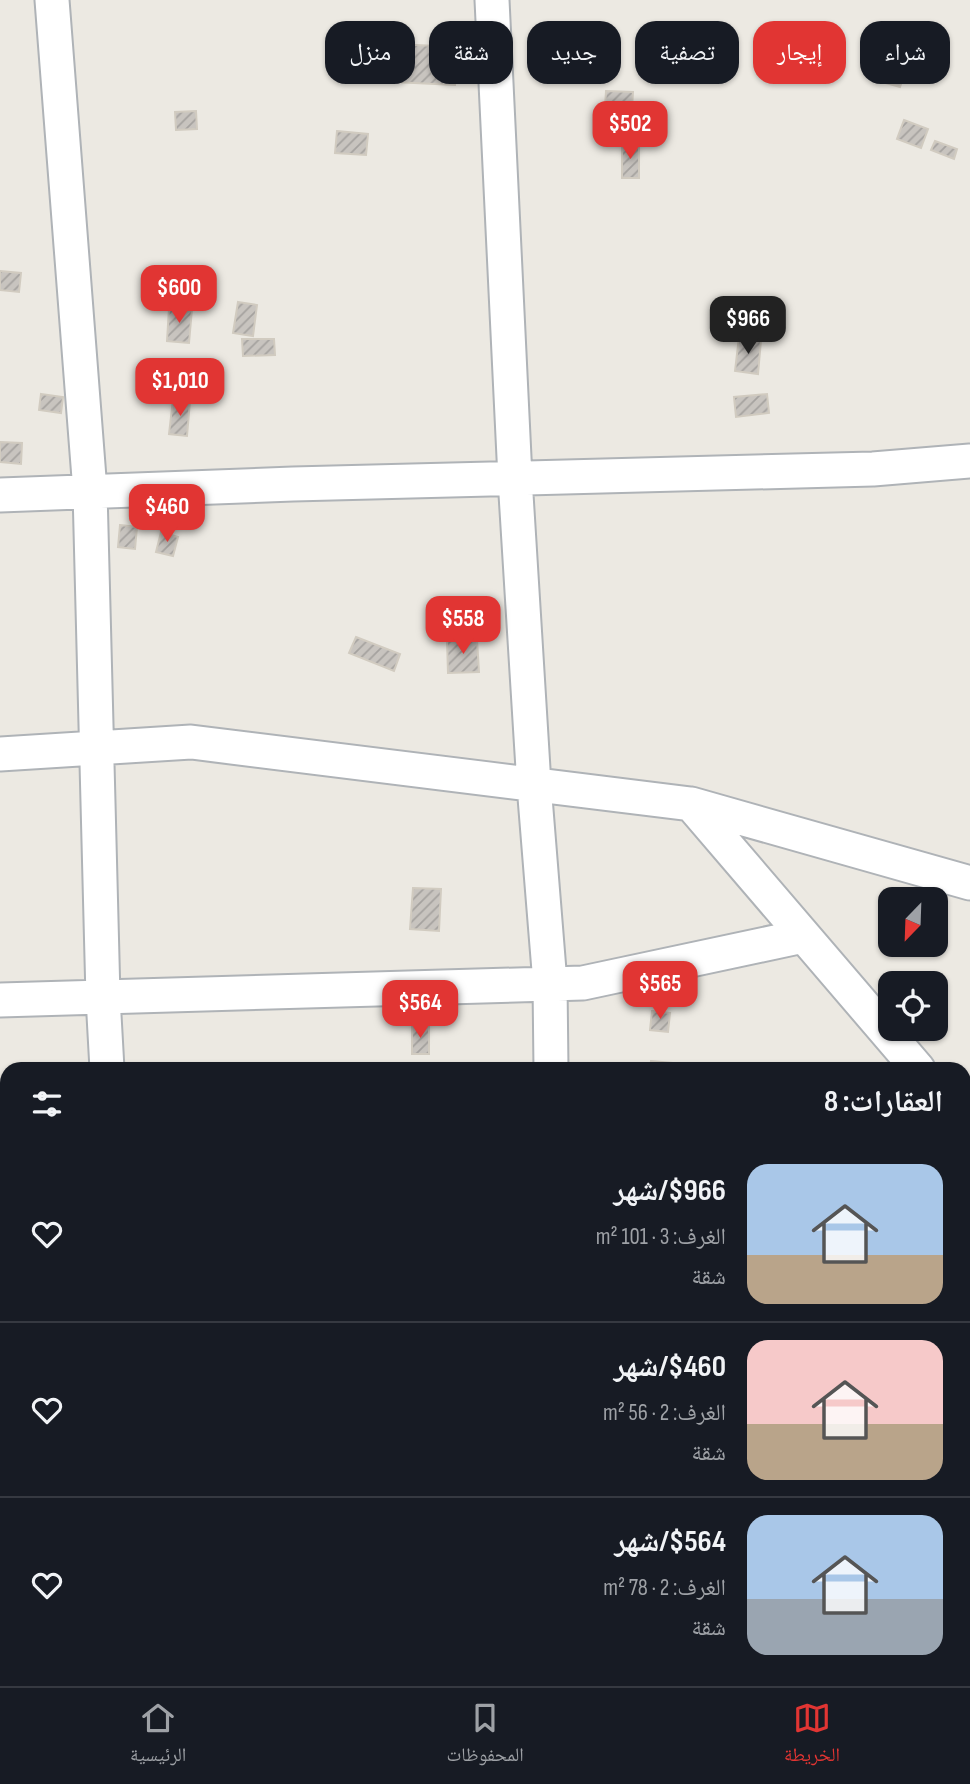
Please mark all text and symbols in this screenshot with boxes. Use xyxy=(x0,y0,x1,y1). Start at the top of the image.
chip: منزل xyxy=(325,21,415,84)
chip: شقة xyxy=(429,21,513,84)
chip: جديد xyxy=(527,21,621,84)
chip: تصفية xyxy=(635,21,739,84)
chip: إيجار xyxy=(753,21,846,84)
chip: شراء xyxy=(860,21,950,84)
pin: $502 xyxy=(589,102,671,161)
text: $502 xyxy=(609,110,651,138)
pin: $600 xyxy=(138,266,220,325)
text: $600 xyxy=(157,274,201,302)
pin: $966 xyxy=(707,296,789,356)
text: $966 xyxy=(726,305,770,333)
pin: $1,010 xyxy=(123,358,237,418)
text: $1,010 xyxy=(151,367,209,395)
pin: $460 xyxy=(126,484,208,544)
text: $460 xyxy=(145,493,189,521)
pin: $558 xyxy=(422,596,504,656)
text: $558 xyxy=(442,605,484,633)
north arrow xyxy=(878,887,948,957)
map controls xyxy=(878,887,948,1041)
pin: $565 xyxy=(619,962,701,1021)
text: $565 xyxy=(639,970,681,998)
button: locate xyxy=(878,971,948,1041)
pin: $564 xyxy=(379,981,461,1040)
text: $564 xyxy=(398,989,442,1017)
text: العقارات: 8 xyxy=(824,1084,943,1120)
icon: filters xyxy=(28,1085,66,1123)
text: $966/شهر xyxy=(614,1173,726,1209)
icon: home xyxy=(803,1192,887,1276)
icon: heart xyxy=(28,1215,66,1253)
text: الغرف: 3 · 101 m² xyxy=(596,1223,726,1251)
text: شقة xyxy=(692,1263,726,1291)
text: $460/شهر xyxy=(614,1349,726,1385)
icon: home xyxy=(803,1368,887,1452)
icon: heart xyxy=(28,1391,66,1429)
text: الغرف: 2 · 56 m² xyxy=(603,1399,726,1427)
text: شقة xyxy=(692,1439,726,1467)
text: $564/شهر xyxy=(615,1524,726,1560)
icon: home xyxy=(803,1543,887,1627)
icon: heart xyxy=(28,1566,66,1604)
text: الغرف: 2 · 78 m² xyxy=(603,1574,726,1602)
text: شقة xyxy=(692,1614,726,1642)
tab: الرئيسية xyxy=(130,1699,186,1773)
tab: المحفوظات xyxy=(447,1699,524,1773)
tab: الخريطة xyxy=(784,1699,840,1773)

